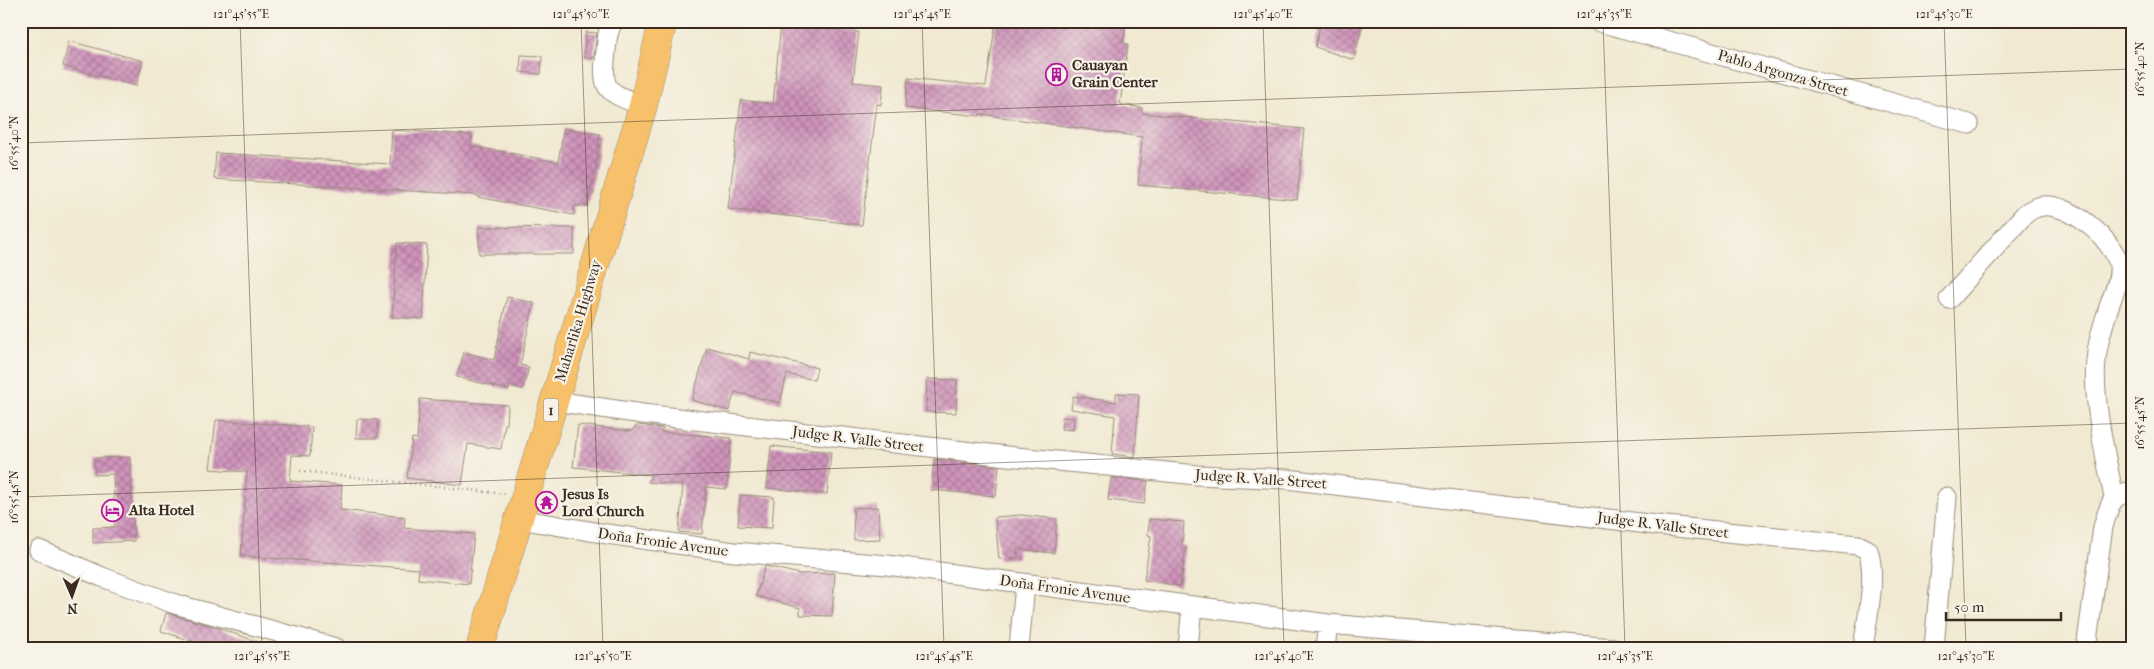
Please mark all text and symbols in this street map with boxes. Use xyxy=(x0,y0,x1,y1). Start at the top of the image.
text: 121°45'55"E xyxy=(213,7,269,21)
text: 121°45'50"E xyxy=(552,7,610,21)
text: 121°45'45"E xyxy=(893,7,951,21)
text: 121°45'40"E xyxy=(1233,7,1293,21)
text: 121°45'35"E xyxy=(1576,7,1632,21)
text: 121°45'30"E xyxy=(1915,7,1973,21)
text: 16°55'40"N xyxy=(2133,41,2147,97)
street label: Pablo Argonza Street xyxy=(1716,46,1851,100)
place label: Cauayan Grain Center xyxy=(1072,56,1158,91)
building icon: Cauayan Grain Center xyxy=(1044,62,1068,86)
text: 16°55'40"N xyxy=(7,115,21,171)
street label: Maharlika Highway xyxy=(551,257,605,384)
text: 16°55'45"N xyxy=(2133,396,2147,450)
road number: 1 xyxy=(544,398,558,422)
street label: Judge R. Valle Street xyxy=(790,422,925,456)
street label: Judge R. Valle Street xyxy=(1193,465,1328,493)
text: 16°55'45"N xyxy=(7,470,21,524)
place label: Jesus Is Lord Church xyxy=(560,485,645,520)
temple icon: Jesus Is Lord Church xyxy=(534,491,558,515)
hotel icon: Alta Hotel xyxy=(101,498,125,522)
place label: Alta Hotel xyxy=(128,501,195,519)
street label: Judge R. Valle Street xyxy=(1595,508,1730,542)
street label: Doña Fronie Avenue xyxy=(597,524,730,560)
street label: Doña Fronie Avenue xyxy=(999,571,1132,607)
north arrow xyxy=(48,572,98,622)
scale bar xyxy=(1946,589,2062,621)
text: 50 m xyxy=(1954,598,1985,616)
text: N xyxy=(66,600,78,617)
text: 121°45'55"E xyxy=(234,649,290,663)
text: 121°45'50"E xyxy=(574,649,632,663)
text: 121°45'45"E xyxy=(915,649,973,663)
text: 121°45'40"E xyxy=(1254,649,1314,663)
text: 121°45'35"E xyxy=(1597,649,1653,663)
text: 121°45'30"E xyxy=(1937,649,1995,663)

